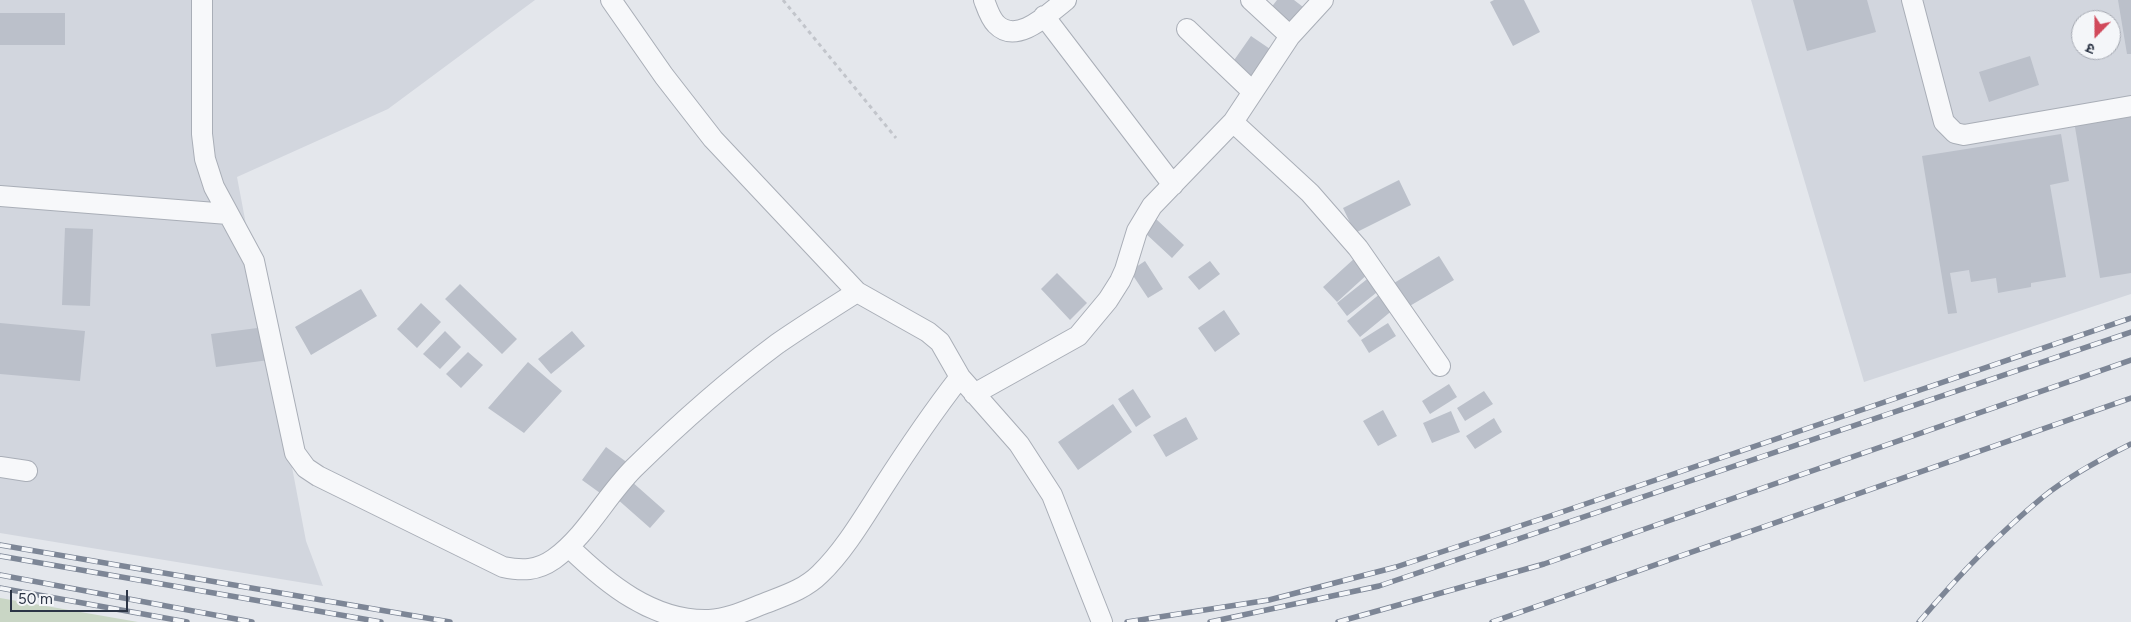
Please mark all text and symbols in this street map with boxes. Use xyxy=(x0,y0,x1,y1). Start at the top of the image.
north arrow xyxy=(2071,10,2121,60)
text: उ xyxy=(2084,39,2098,58)
scale bar xyxy=(12,580,130,612)
text: 50 m xyxy=(18,590,53,608)

